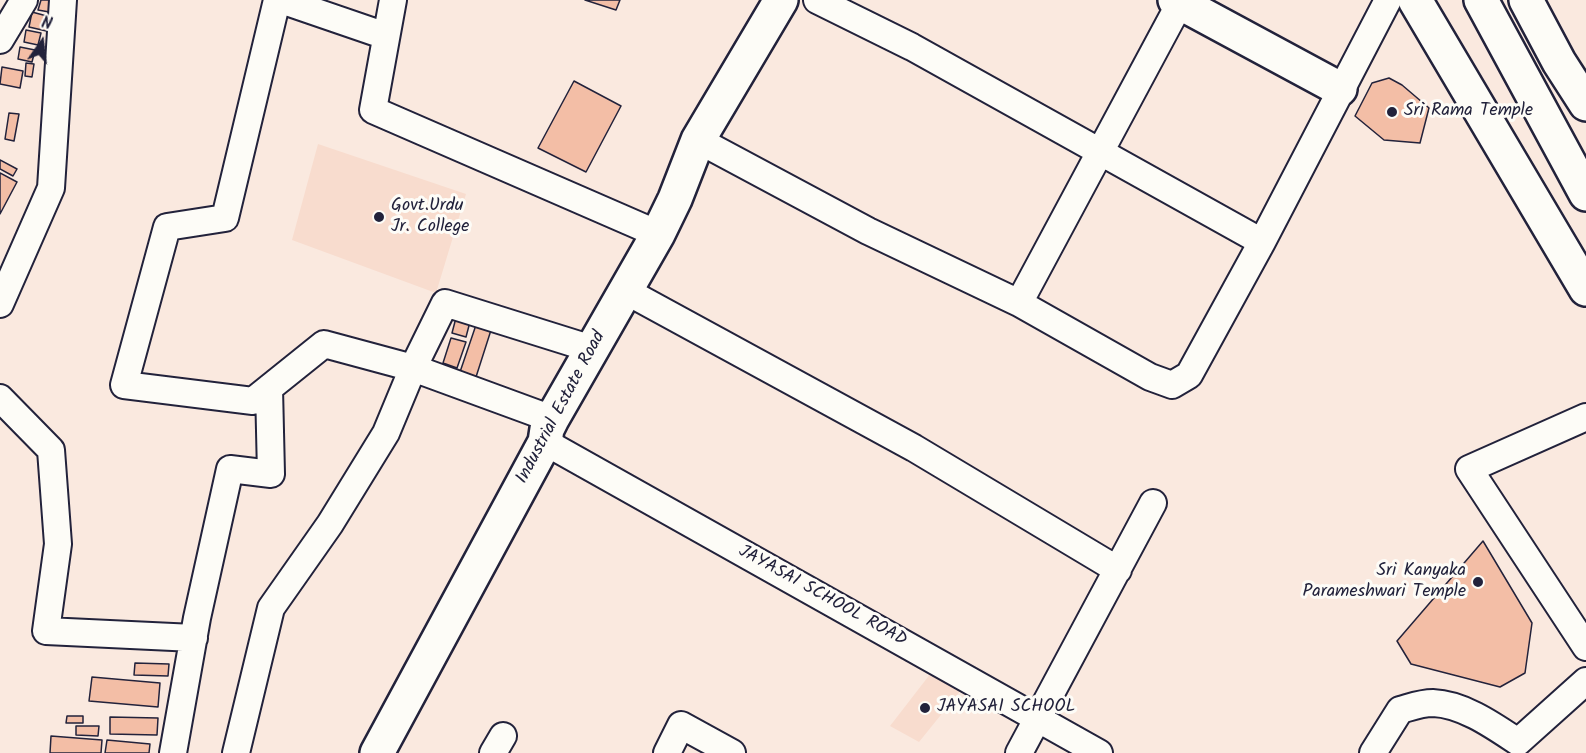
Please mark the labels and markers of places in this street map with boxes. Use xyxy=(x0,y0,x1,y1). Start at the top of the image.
place label: Sri Rama Temple xyxy=(1404,101,1533,123)
marker: Sri Rama Temple xyxy=(1385,105,1399,119)
place label: Govt.Urdu Jr. College xyxy=(391,196,469,238)
marker: Govt.Urdu Jr. College xyxy=(372,210,386,224)
place label: Sri Kanyaka Parameshwari Temple xyxy=(1302,561,1466,604)
marker: Sri Kanyaka Parameshwari Temple xyxy=(1471,575,1485,589)
place label: JAYASAI SCHOOL xyxy=(937,697,1075,719)
marker: JAYASAI SCHOOL xyxy=(918,701,932,715)

